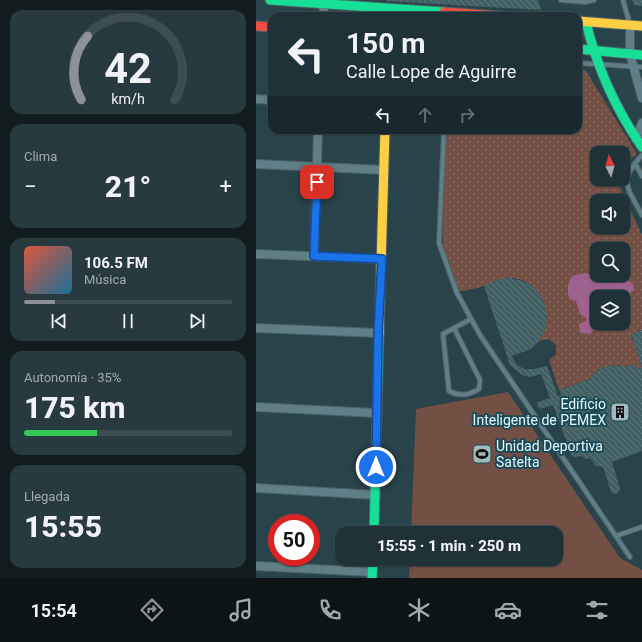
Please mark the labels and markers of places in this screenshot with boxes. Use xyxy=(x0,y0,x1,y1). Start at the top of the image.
pin xyxy=(300,165,334,199)
place label: Edificio Inteligente de PEMEX xyxy=(473,396,606,428)
building icon: Edificio Inteligente de PEMEX xyxy=(609,401,631,423)
place label: Unidad Deportiva Satelta xyxy=(496,438,603,470)
sports icon: Unidad Deportiva Satelta xyxy=(471,443,493,465)

